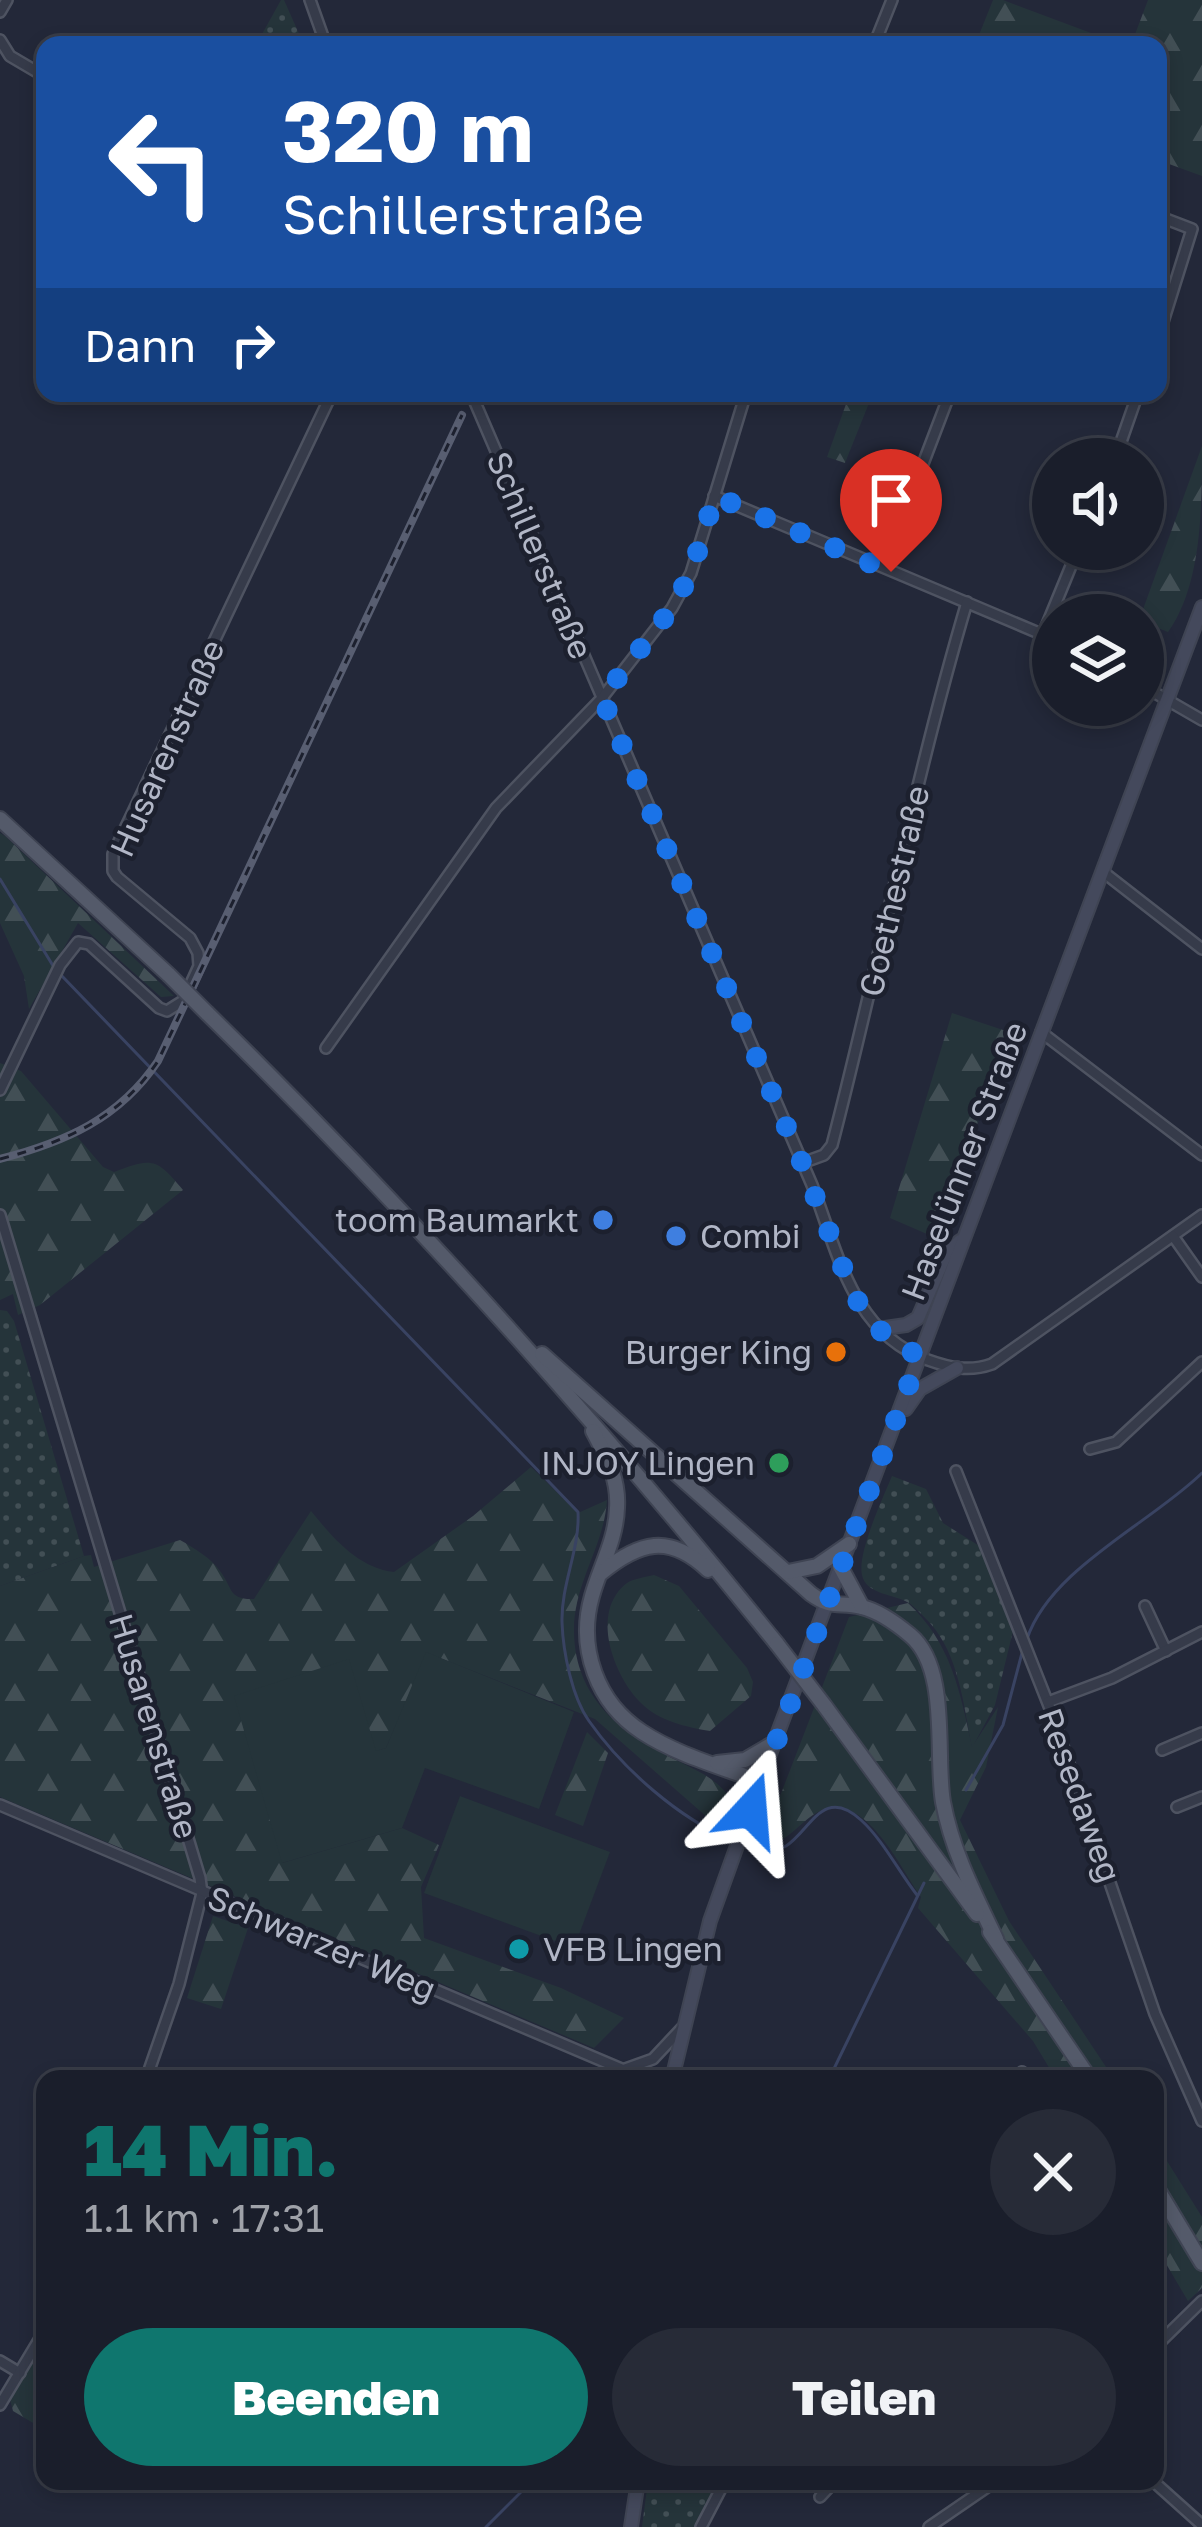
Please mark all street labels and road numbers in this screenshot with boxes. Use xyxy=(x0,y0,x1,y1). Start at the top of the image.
street label: Schillerstraße xyxy=(479,445,602,664)
street label: Husarenstraße xyxy=(101,633,232,862)
street label: Goethestraße xyxy=(850,782,937,1000)
street label: Haselünner Straße xyxy=(892,1016,1035,1305)
street label: Husarenstraße xyxy=(102,1609,207,1843)
street label: Resedaweg xyxy=(1031,1702,1130,1887)
street label: Schwarzer Weg xyxy=(202,1877,442,2008)

